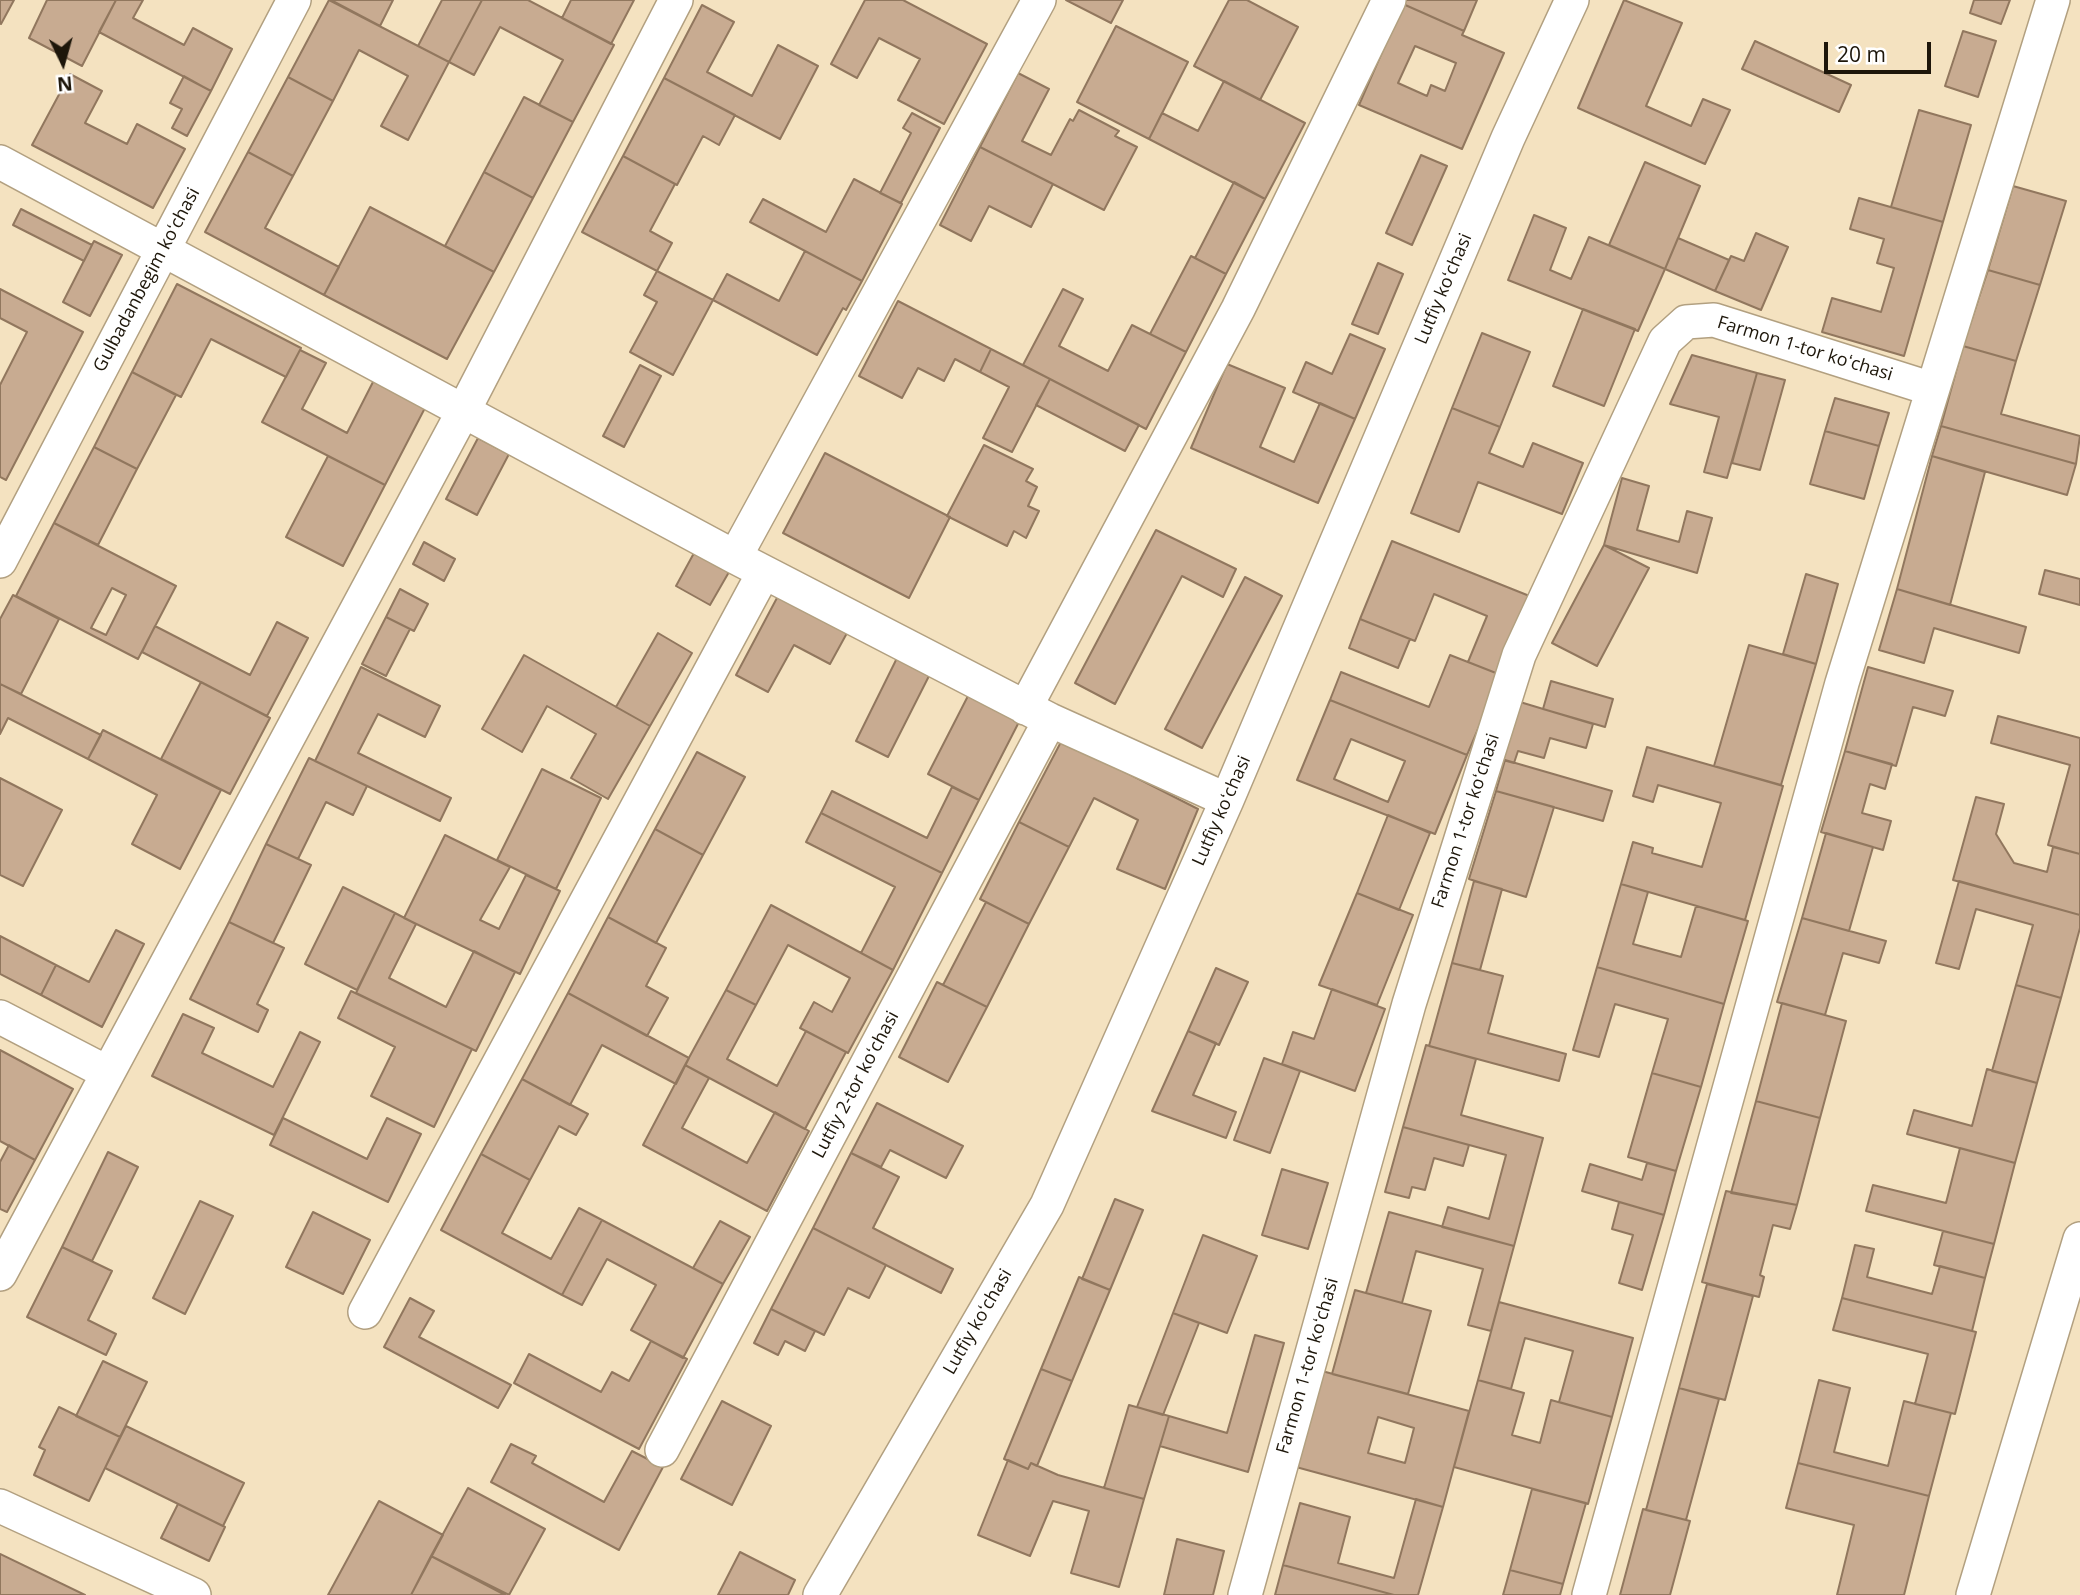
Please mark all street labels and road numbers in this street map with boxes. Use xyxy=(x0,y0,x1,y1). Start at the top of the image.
street label: Gulbadanbegim koʻchasi xyxy=(89,184,205,376)
street label: Lutfiy koʻchasi xyxy=(1411,230,1477,348)
street label: Farmon 1-tor koʻchasi xyxy=(1715,312,1895,386)
street label: Farmon 1-tor koʻchasi xyxy=(1428,731,1504,911)
street label: Lutfiy koʻchasi xyxy=(1188,753,1256,869)
street label: Lutfiy 2-tor koʻchasi xyxy=(808,1008,904,1162)
street label: Lutfiy koʻchasi xyxy=(939,1265,1017,1379)
street label: Farmon 1-tor koʻchasi xyxy=(1272,1275,1344,1457)

